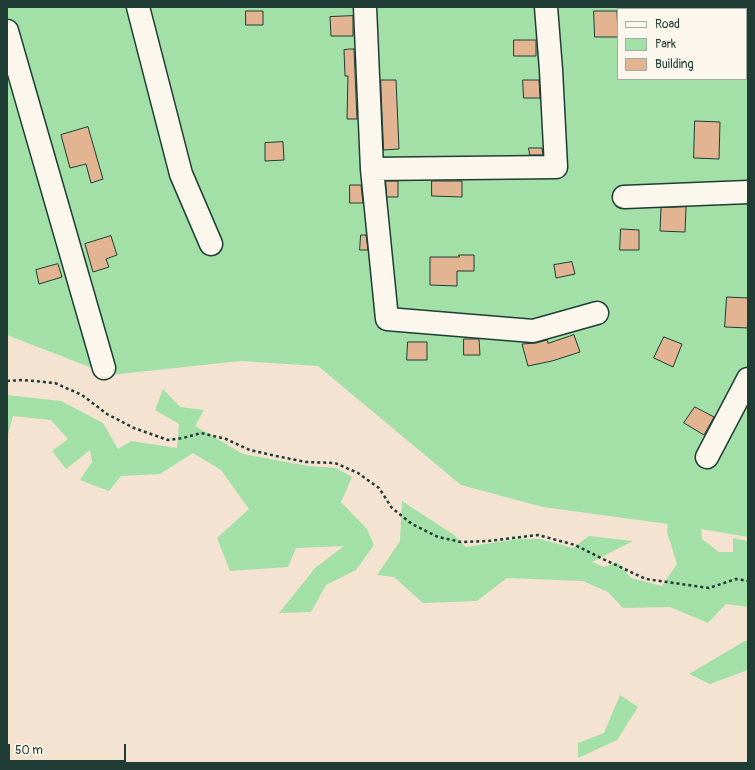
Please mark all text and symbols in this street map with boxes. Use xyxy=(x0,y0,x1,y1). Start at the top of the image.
legend xyxy=(617,8,747,80)
text: Road xyxy=(655,17,680,32)
text: Park xyxy=(655,37,676,52)
text: Building xyxy=(655,57,694,72)
scale bar xyxy=(10,736,128,762)
text: 50 m xyxy=(15,743,43,758)

